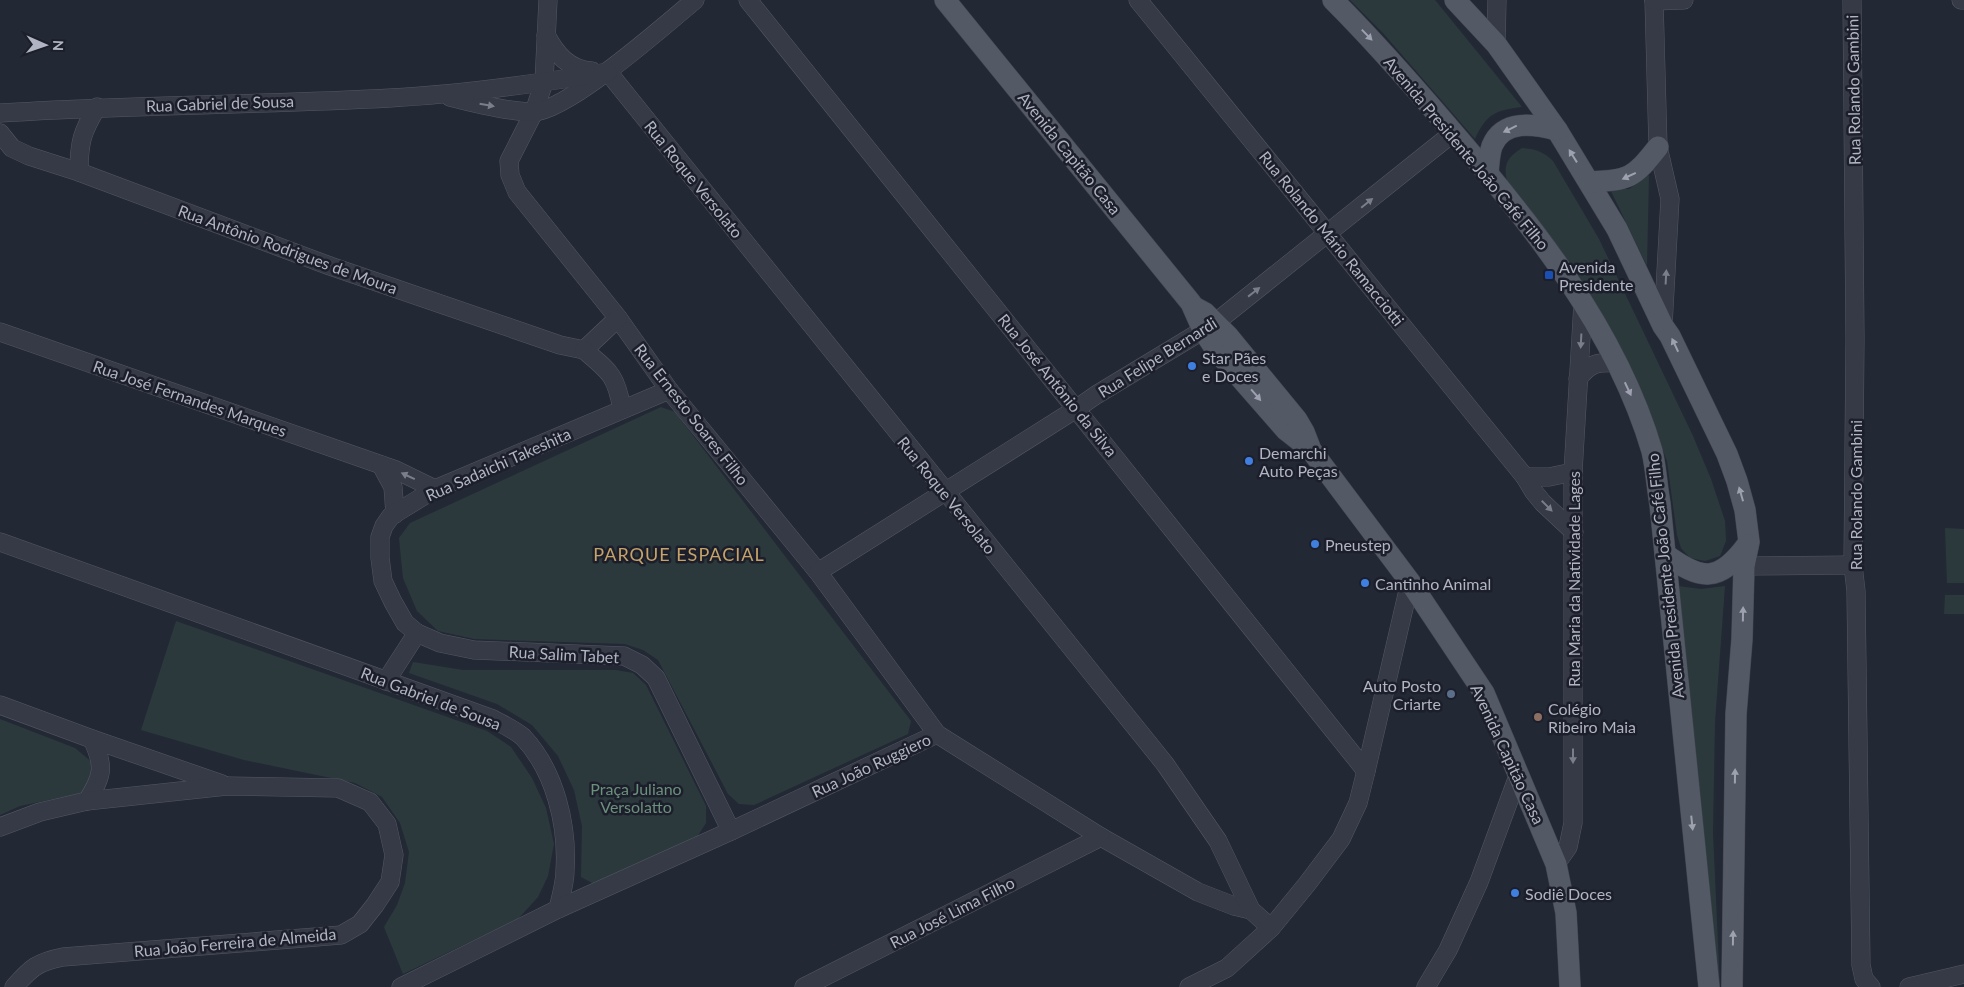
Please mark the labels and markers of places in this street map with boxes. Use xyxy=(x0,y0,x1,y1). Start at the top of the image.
place label: Avenida Presidente xyxy=(1559,257,1634,294)
marker: Avenida Presidente xyxy=(1543,269,1555,281)
place label: Star Pães e Doces xyxy=(1202,348,1266,385)
marker: Star Pães e Doces xyxy=(1186,360,1198,372)
place label: Demarchi Auto Peças xyxy=(1259,443,1338,480)
marker: Demarchi Auto Peças xyxy=(1243,455,1255,467)
place label: Pneustep xyxy=(1325,535,1391,554)
marker: Pneustep xyxy=(1309,538,1321,550)
place label: Cantinho Animal xyxy=(1375,574,1491,593)
marker: Cantinho Animal xyxy=(1359,577,1371,589)
place label: Auto Posto Criarte xyxy=(1363,676,1441,713)
marker: Auto Posto Criarte xyxy=(1445,688,1457,700)
place label: Colégio Ribeiro Maia xyxy=(1548,699,1636,736)
marker: Colégio Ribeiro Maia xyxy=(1532,711,1544,723)
place label: Sodiê Doces xyxy=(1525,884,1612,903)
marker: Sodiê Doces xyxy=(1509,887,1521,899)

